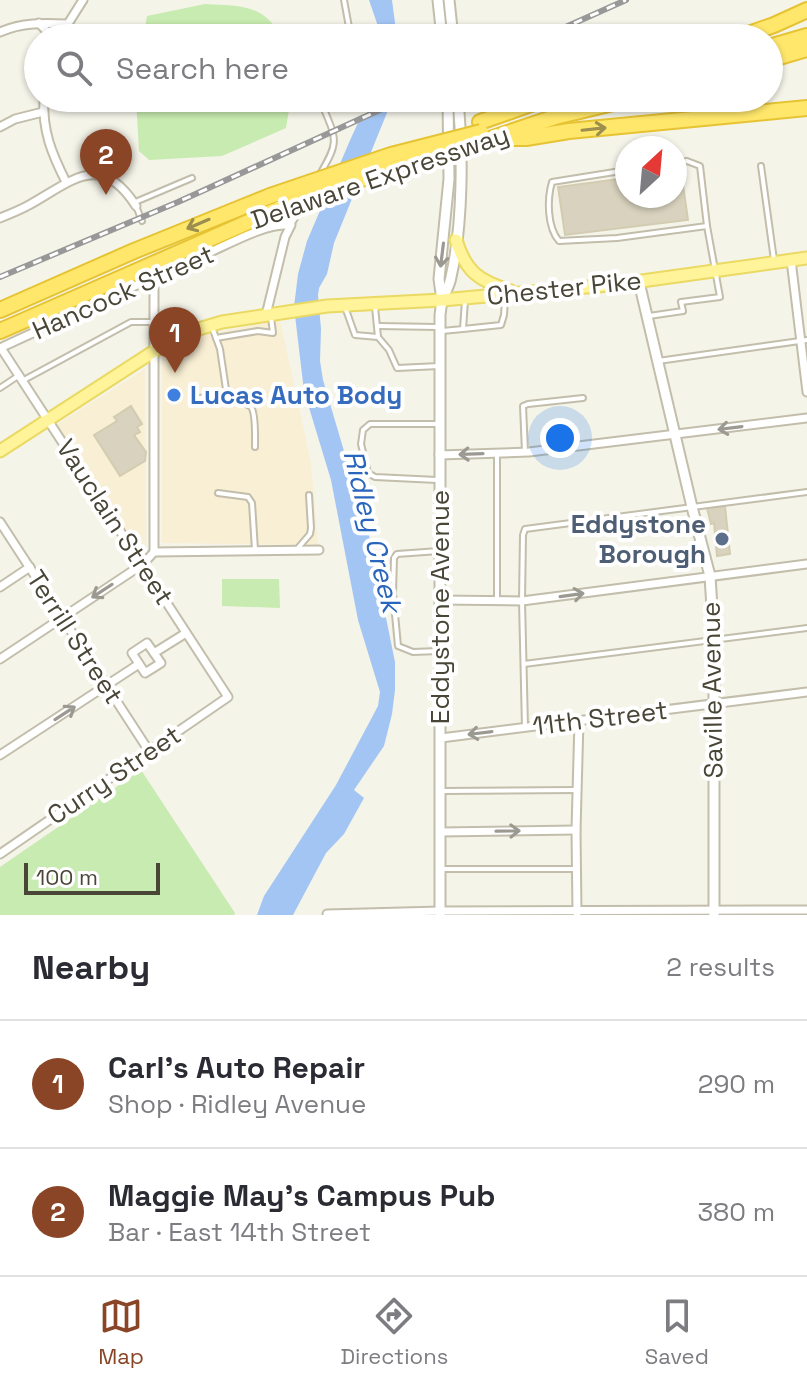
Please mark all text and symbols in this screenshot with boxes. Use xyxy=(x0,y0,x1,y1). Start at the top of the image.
search box xyxy=(24,24,783,112)
icon: search xyxy=(52,46,96,90)
text: Search here xyxy=(116,49,289,88)
street label: Delaware Expressway xyxy=(247,117,513,237)
one-way arrow xyxy=(580,121,607,136)
pin: 2 xyxy=(80,129,132,195)
north arrow xyxy=(615,136,687,208)
one-way arrow xyxy=(186,218,211,233)
street label: Hancock Street xyxy=(27,237,219,347)
one-way arrow xyxy=(434,242,449,267)
street label: Chester Pike xyxy=(485,263,643,313)
pin: 1 xyxy=(149,307,201,373)
place label: Lucas Auto Body xyxy=(190,378,402,412)
marker: Lucas Auto Body xyxy=(165,386,183,404)
your location xyxy=(540,418,580,458)
one-way arrow xyxy=(717,420,743,435)
street label: Vauclain Street xyxy=(49,433,181,611)
water label: Ridley Creek xyxy=(335,446,411,619)
one-way arrow xyxy=(458,446,485,461)
street label: Eddystone Avenue xyxy=(423,490,457,724)
place label: Eddystone Borough xyxy=(571,507,706,571)
marker: Eddystone Borough xyxy=(713,530,731,548)
street label: Terrill Street xyxy=(19,564,131,710)
one-way arrow xyxy=(92,582,114,599)
one-way arrow xyxy=(559,587,584,602)
street label: Saville Avenue xyxy=(693,601,731,779)
street label: 11th Street xyxy=(531,693,669,743)
one-way arrow xyxy=(54,704,76,721)
street label: Curry Street xyxy=(41,718,187,832)
one-way arrow xyxy=(467,726,493,741)
one-way arrow xyxy=(494,823,521,839)
scale bar xyxy=(24,859,160,895)
text: 100 m xyxy=(36,863,98,891)
text: Nearby xyxy=(32,946,150,989)
text: 2 results xyxy=(666,950,775,984)
text: Carl's Auto Repair xyxy=(108,1048,365,1087)
text: 1 xyxy=(52,1067,64,1101)
text: 290 m xyxy=(698,1067,775,1101)
text: Shop · Ridley Avenue xyxy=(108,1087,366,1121)
text: Maggie May's Campus Pub xyxy=(108,1176,495,1215)
text: 2 xyxy=(50,1195,66,1229)
text: 380 m xyxy=(697,1195,775,1229)
text: Bar · East 14th Street xyxy=(108,1215,371,1249)
tab: Map xyxy=(98,1294,144,1370)
tab: Directions xyxy=(340,1294,448,1370)
tab: Saved xyxy=(645,1294,709,1370)

